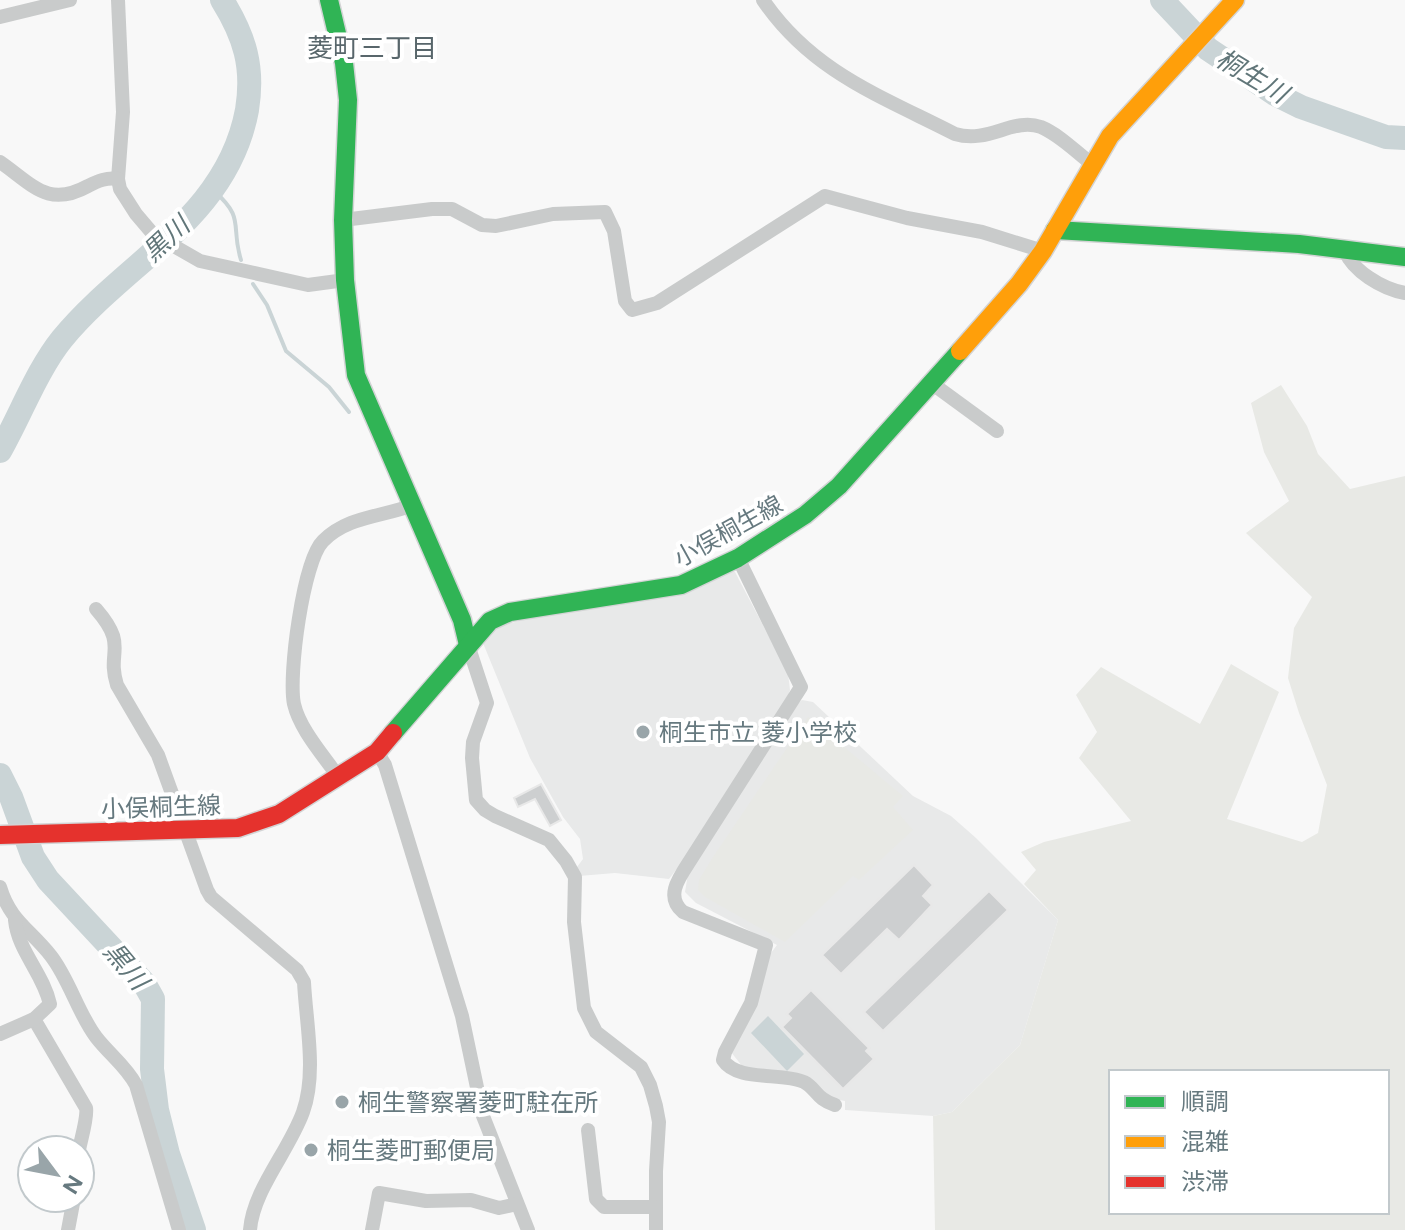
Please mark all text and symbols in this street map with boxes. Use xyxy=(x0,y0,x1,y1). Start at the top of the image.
district label: 菱町三丁目 xyxy=(307,32,437,64)
water label: 桐生川 xyxy=(1210,42,1296,111)
water label: 黒川 xyxy=(136,208,198,268)
street label: 小俣桐生線 xyxy=(668,489,788,573)
place label: 桐生市立 菱小学校 xyxy=(659,718,857,747)
marker: 桐生市立 菱小学校 xyxy=(634,723,652,741)
street label: 小俣桐生線 xyxy=(101,790,221,824)
water label: 黒川 xyxy=(97,936,157,998)
legend xyxy=(1109,1070,1389,1214)
text: 順調 xyxy=(1181,1087,1229,1116)
place label: 桐生警察署菱町駐在所 xyxy=(358,1088,598,1117)
marker: 桐生警察署菱町駐在所 xyxy=(333,1093,351,1111)
text: 混雑 xyxy=(1181,1127,1229,1156)
north arrow xyxy=(16,1134,96,1214)
place label: 桐生菱町郵便局 xyxy=(327,1136,495,1165)
marker: 桐生菱町郵便局 xyxy=(302,1141,320,1159)
text: 渋滞 xyxy=(1181,1167,1229,1196)
text: N xyxy=(57,1170,88,1199)

